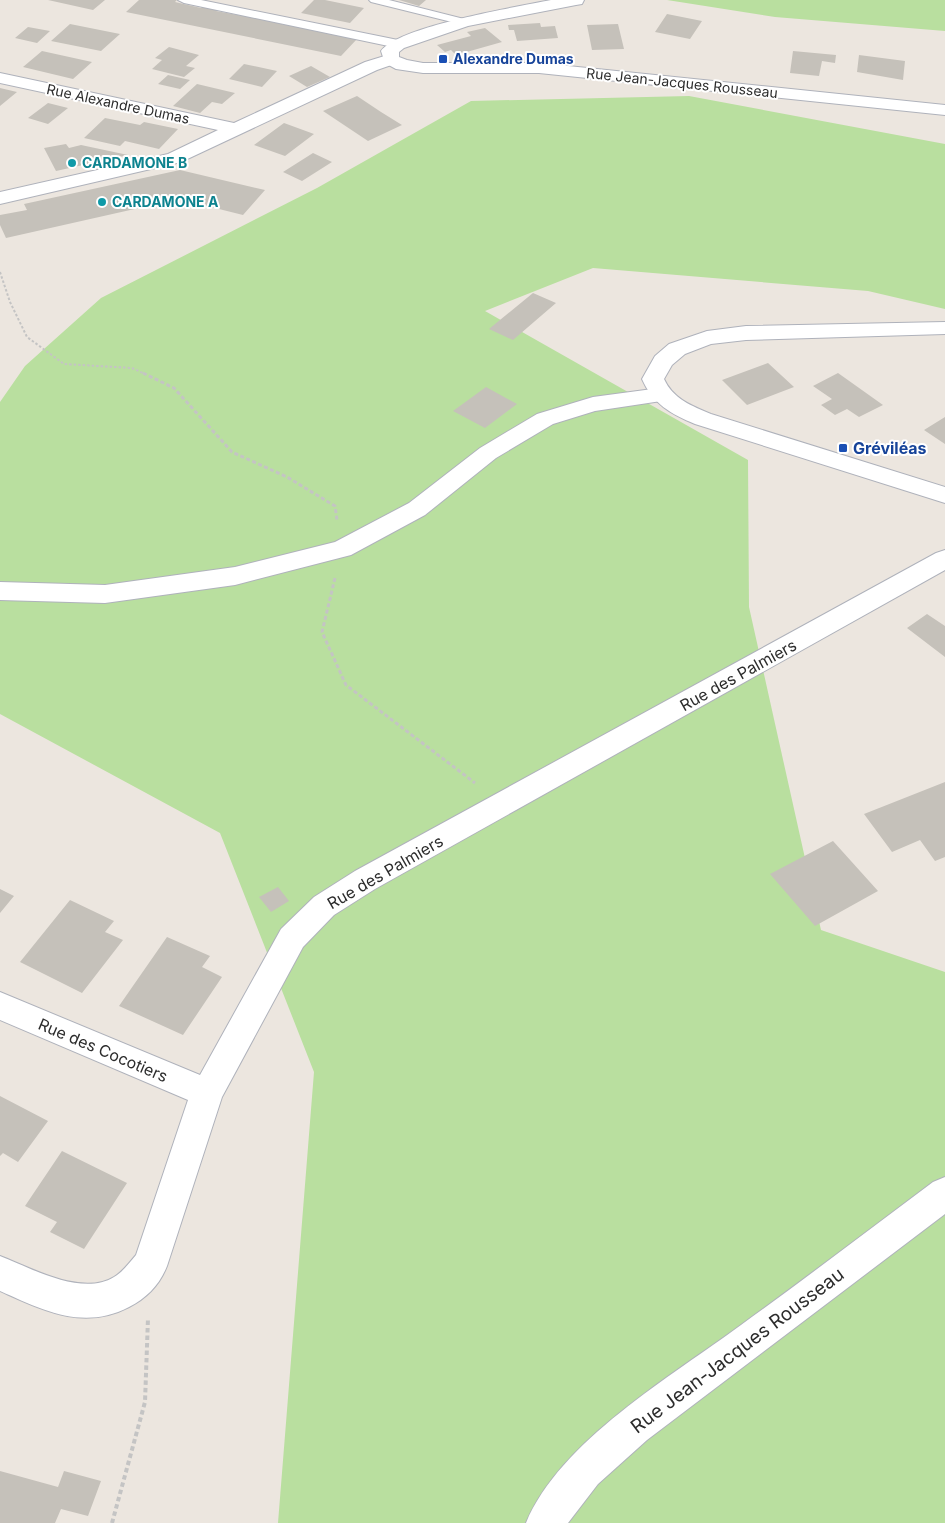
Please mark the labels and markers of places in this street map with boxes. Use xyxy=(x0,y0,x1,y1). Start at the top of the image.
place label: Alexandre Dumas xyxy=(453,50,574,67)
marker: Alexandre Dumas xyxy=(437,53,449,65)
place label: CARDAMONE B xyxy=(82,154,187,171)
marker: CARDAMONE B xyxy=(66,157,78,169)
place label: CARDAMONE A xyxy=(112,193,219,210)
marker: CARDAMONE A xyxy=(96,196,108,208)
place label: Gréviléas xyxy=(853,438,927,458)
marker: Gréviléas xyxy=(837,442,849,454)

